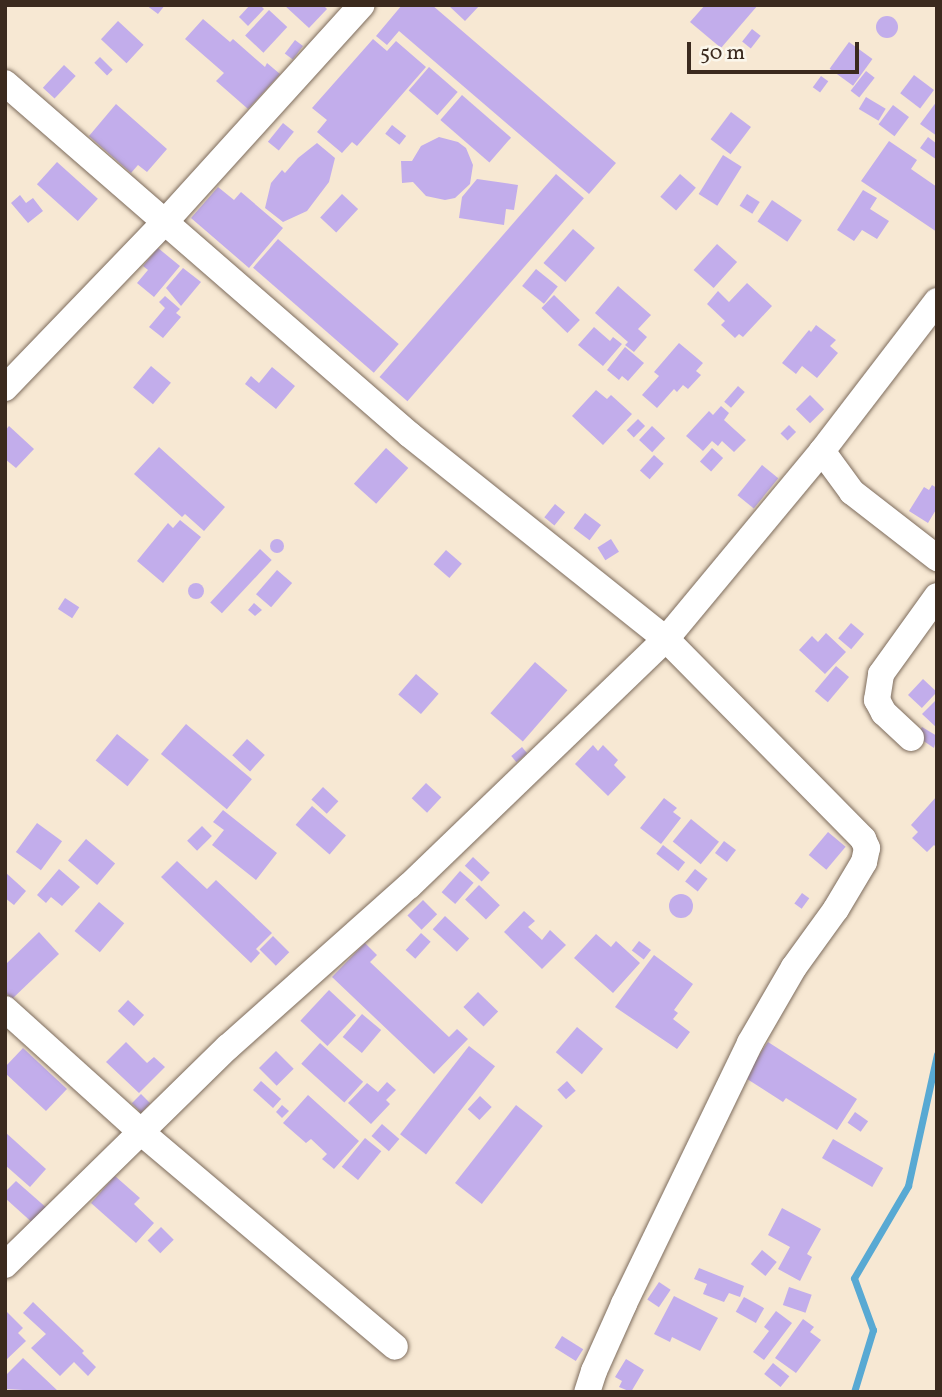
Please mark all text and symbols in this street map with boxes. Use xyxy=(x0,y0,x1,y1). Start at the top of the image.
scale bar xyxy=(690,28,862,72)
text: 50 m xyxy=(700,39,745,68)

